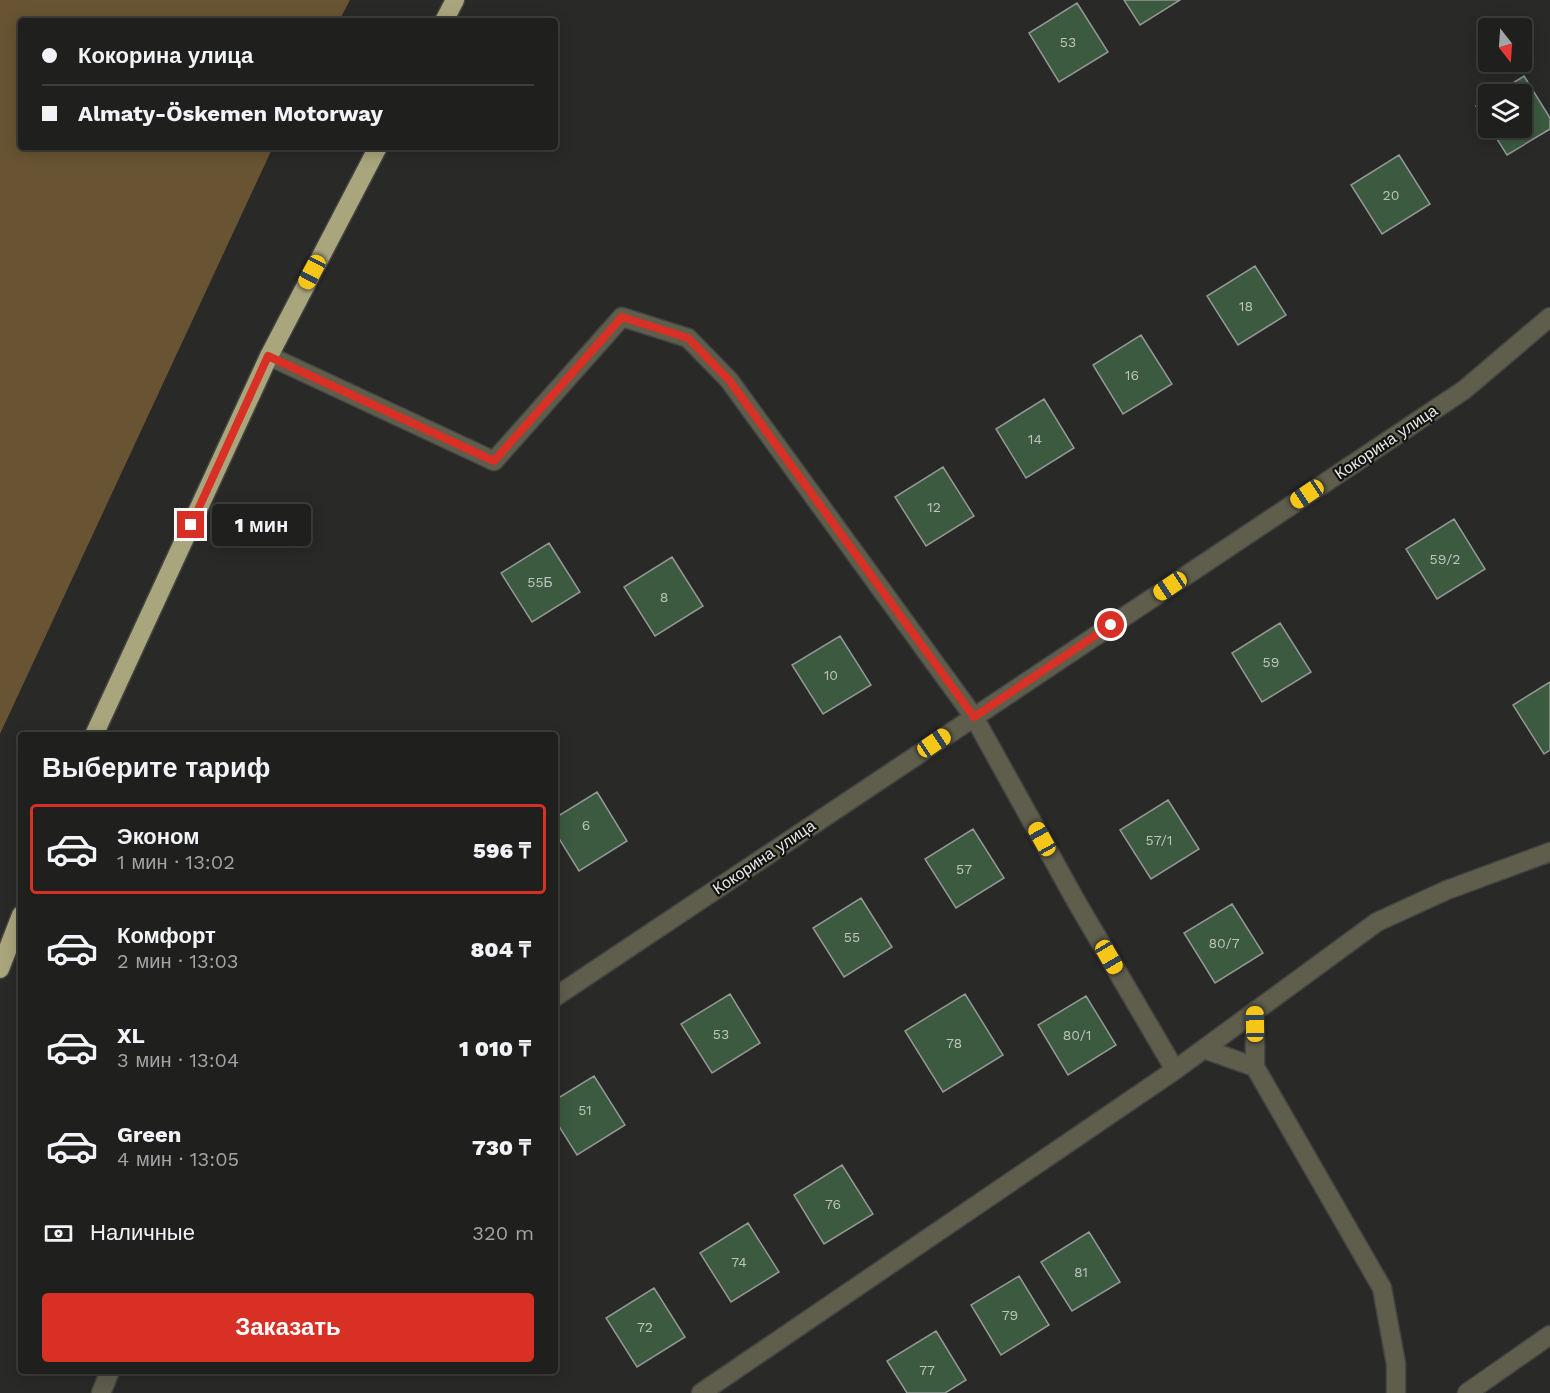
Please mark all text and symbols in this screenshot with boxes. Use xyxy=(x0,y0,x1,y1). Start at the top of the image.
north arrow xyxy=(1478,18,1532,72)
map controls xyxy=(1478,18,1532,138)
house number: 53 xyxy=(1060,34,1076,50)
text: Кокорина улица xyxy=(78,43,253,68)
button: layers xyxy=(1478,84,1532,138)
text: Almaty-Öskemen Motorway xyxy=(78,101,383,126)
house number: 20 xyxy=(1383,187,1399,203)
car xyxy=(296,252,328,292)
house number: 18 xyxy=(1239,298,1253,314)
house number: 16 xyxy=(1125,367,1139,383)
street label: Кокорина улица xyxy=(1331,401,1441,483)
house number: 14 xyxy=(1028,431,1042,447)
car xyxy=(1287,476,1327,512)
house number: 12 xyxy=(927,499,941,515)
callout: 1 мин xyxy=(212,504,311,546)
route end xyxy=(177,511,204,538)
text: 1 мин xyxy=(235,513,288,537)
house number: 59/2 xyxy=(1430,551,1460,567)
car xyxy=(1150,568,1190,604)
house number: 55Б xyxy=(527,574,553,590)
house number: 8 xyxy=(660,589,668,605)
route start xyxy=(1097,611,1124,638)
house number: 59 xyxy=(1263,654,1279,670)
house number: 10 xyxy=(824,667,838,683)
car xyxy=(914,725,954,761)
text: Выберите тариф xyxy=(42,752,270,784)
street label: Кокорина улица xyxy=(709,816,819,898)
house number: 6 xyxy=(582,817,590,833)
car xyxy=(1025,819,1059,859)
icon: car xyxy=(45,822,99,876)
text: Эконом xyxy=(117,824,200,849)
house number: 57/1 xyxy=(1146,832,1172,848)
text: 596 ₸ xyxy=(473,838,531,863)
text: 1 мин · 13:02 xyxy=(117,850,235,874)
house number: 57 xyxy=(956,861,972,877)
icon: car xyxy=(45,921,99,975)
text: Комфорт xyxy=(117,923,216,948)
house number: 55 xyxy=(844,929,860,945)
house number: 80/7 xyxy=(1208,935,1240,951)
text: 804 ₸ xyxy=(470,937,531,962)
car xyxy=(1092,937,1126,977)
text: 2 мин · 13:03 xyxy=(117,949,238,973)
car xyxy=(1246,1006,1264,1042)
icon: car xyxy=(45,1020,99,1074)
text: XL xyxy=(117,1023,145,1048)
house number: 53 xyxy=(713,1026,729,1042)
house number: 80/1 xyxy=(1063,1027,1091,1043)
house number: 78 xyxy=(946,1035,962,1051)
text: 1 010 ₸ xyxy=(459,1036,531,1061)
text: 3 мин · 13:04 xyxy=(117,1048,239,1072)
house number: 51 xyxy=(578,1102,592,1118)
icon: car xyxy=(45,1119,99,1173)
text: Green xyxy=(117,1122,181,1147)
text: 730 ₸ xyxy=(472,1135,531,1160)
text: 4 мин · 13:05 xyxy=(117,1147,239,1171)
house number: 76 xyxy=(825,1196,841,1212)
icon: cash xyxy=(42,1217,75,1250)
text: Наличные xyxy=(90,1220,195,1245)
text: 320 m xyxy=(472,1221,534,1245)
house number: 74 xyxy=(731,1254,747,1270)
house number: 81 xyxy=(1074,1264,1088,1280)
button: Заказать xyxy=(42,1293,534,1362)
house number: 79 xyxy=(1002,1307,1018,1323)
house number: 72 xyxy=(637,1319,653,1335)
house number: 77 xyxy=(919,1362,935,1378)

